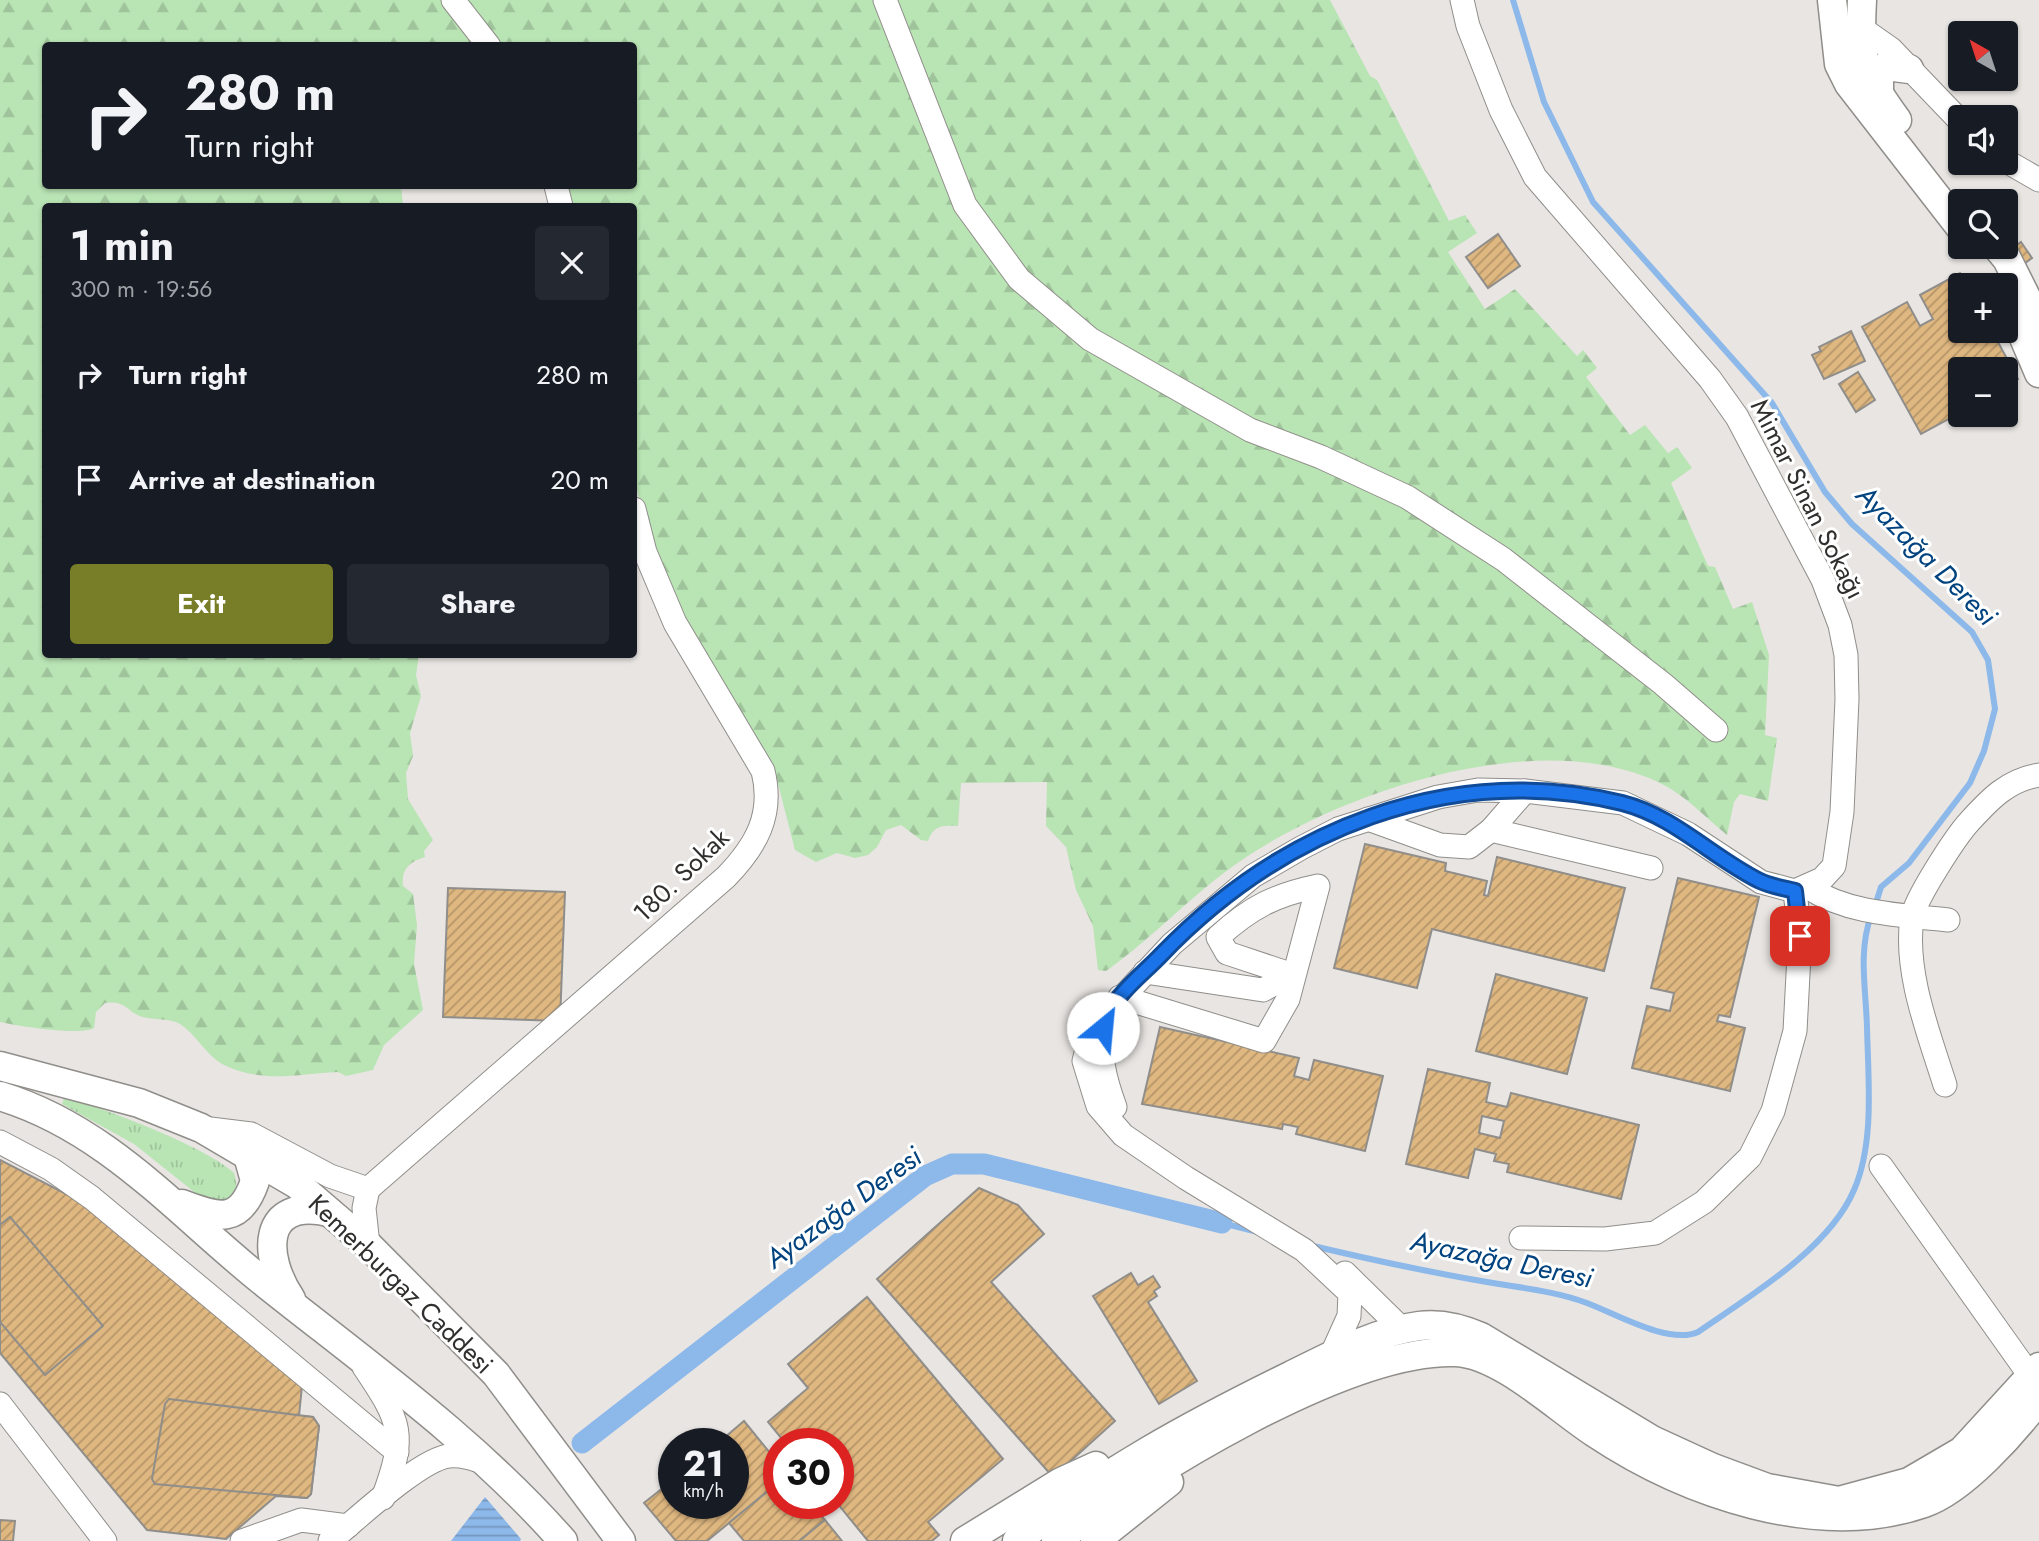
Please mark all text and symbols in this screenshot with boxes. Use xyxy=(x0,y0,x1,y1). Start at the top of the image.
north arrow xyxy=(1948,21,2018,91)
map controls xyxy=(1948,21,2018,427)
text: 280 m xyxy=(185,58,335,128)
icon: right xyxy=(70,70,161,161)
button: sound xyxy=(1948,105,2018,175)
text: Turn right xyxy=(185,123,314,169)
button: search xyxy=(1948,189,2018,259)
text: 1 min xyxy=(70,215,174,276)
button: close xyxy=(535,226,609,300)
text: 300 m · 19:56 xyxy=(70,272,212,306)
button: + xyxy=(1948,273,2018,343)
icon: right xyxy=(70,356,108,394)
text: Turn right xyxy=(129,356,247,394)
text: 280 m xyxy=(536,356,609,394)
button: − xyxy=(1948,357,2018,427)
street label: Mimar Sinan Sokağı xyxy=(1741,392,1875,606)
icon: arrive xyxy=(70,461,108,499)
text: Arrive at destination xyxy=(129,461,376,499)
text: 20 m xyxy=(551,461,609,499)
water label: Ayazağa Deresi xyxy=(1846,475,2007,636)
button: Exit xyxy=(70,564,333,644)
button: Share xyxy=(347,564,609,644)
street label: 180. Sokak xyxy=(624,819,738,931)
pin xyxy=(1770,906,1830,966)
icon: arrive xyxy=(1781,917,1819,955)
position arrow xyxy=(1066,991,1140,1065)
water label: Ayazağa Deresi xyxy=(756,1136,931,1279)
street label: Kemerburgaz Caddesi xyxy=(300,1185,502,1383)
water label: Ayazağa Deresi xyxy=(1406,1220,1597,1299)
speed limit sign: 30 xyxy=(763,1428,854,1519)
text: 21 xyxy=(683,1439,724,1489)
text: km/h xyxy=(683,1478,724,1504)

